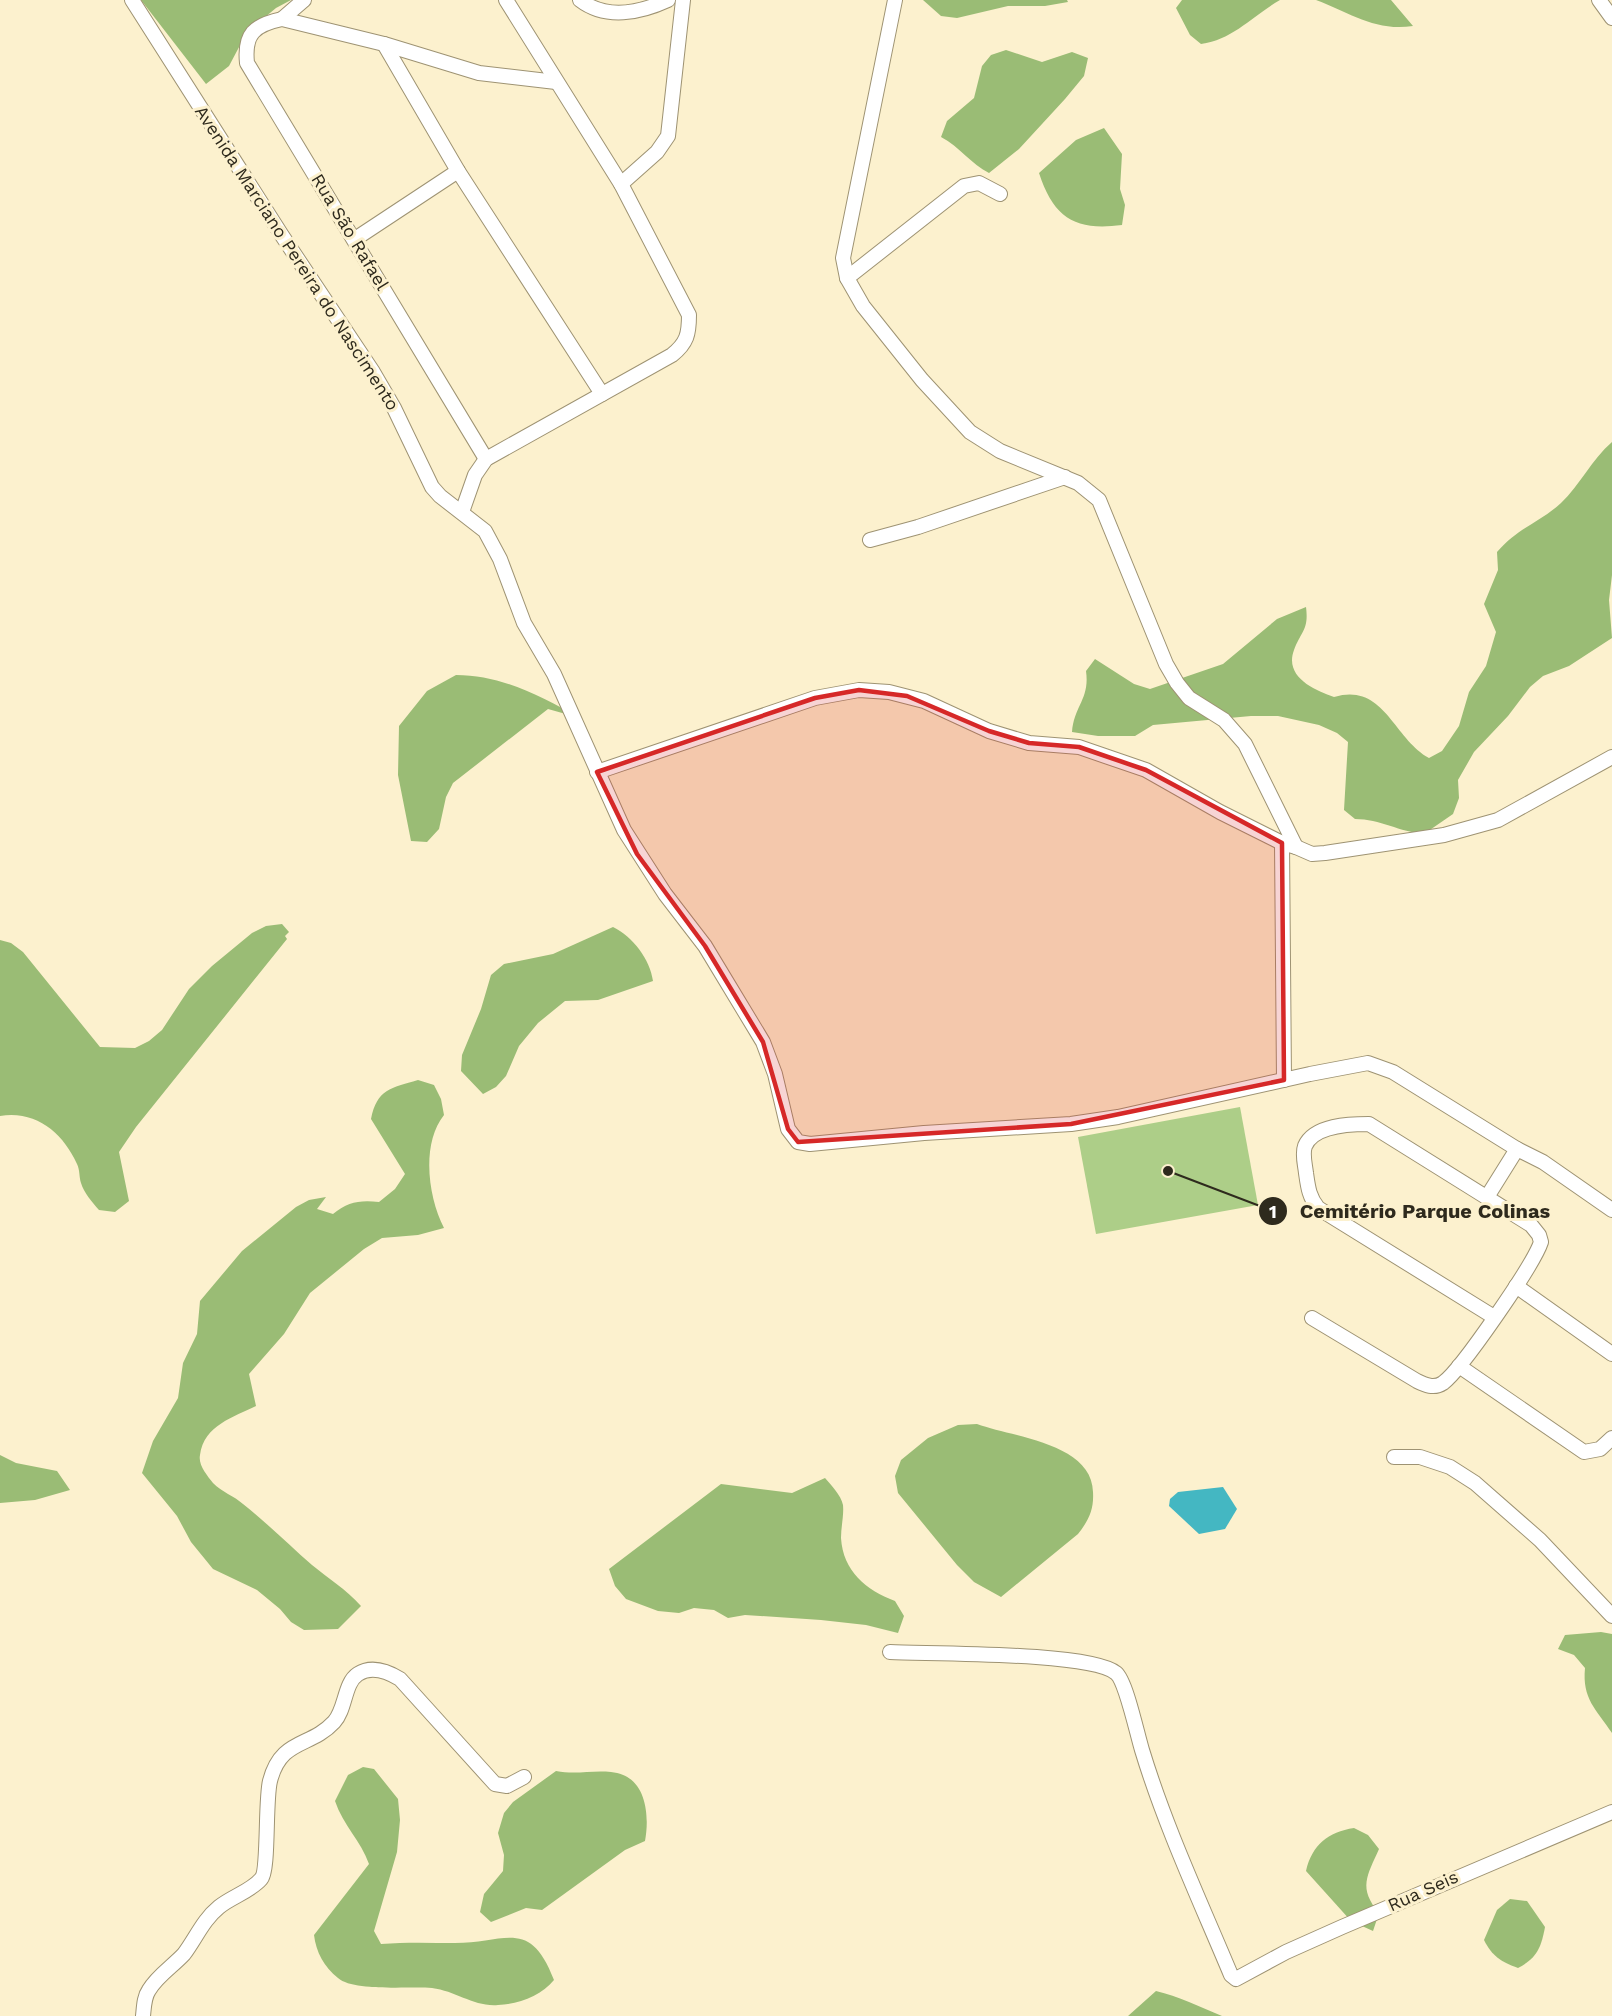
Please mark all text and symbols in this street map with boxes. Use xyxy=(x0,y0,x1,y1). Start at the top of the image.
street label: Avenida Marciano Pereira do Nascimento xyxy=(191,101,404,414)
street label: Rua São Rafael xyxy=(307,170,394,294)
callout: Cemitério Parque Colinas xyxy=(1258,1192,1562,1230)
text: Cemitério Parque Colinas xyxy=(1300,1199,1551,1223)
text: 1 xyxy=(1269,1201,1277,1222)
street label: Rua Seis xyxy=(1384,1866,1461,1915)

